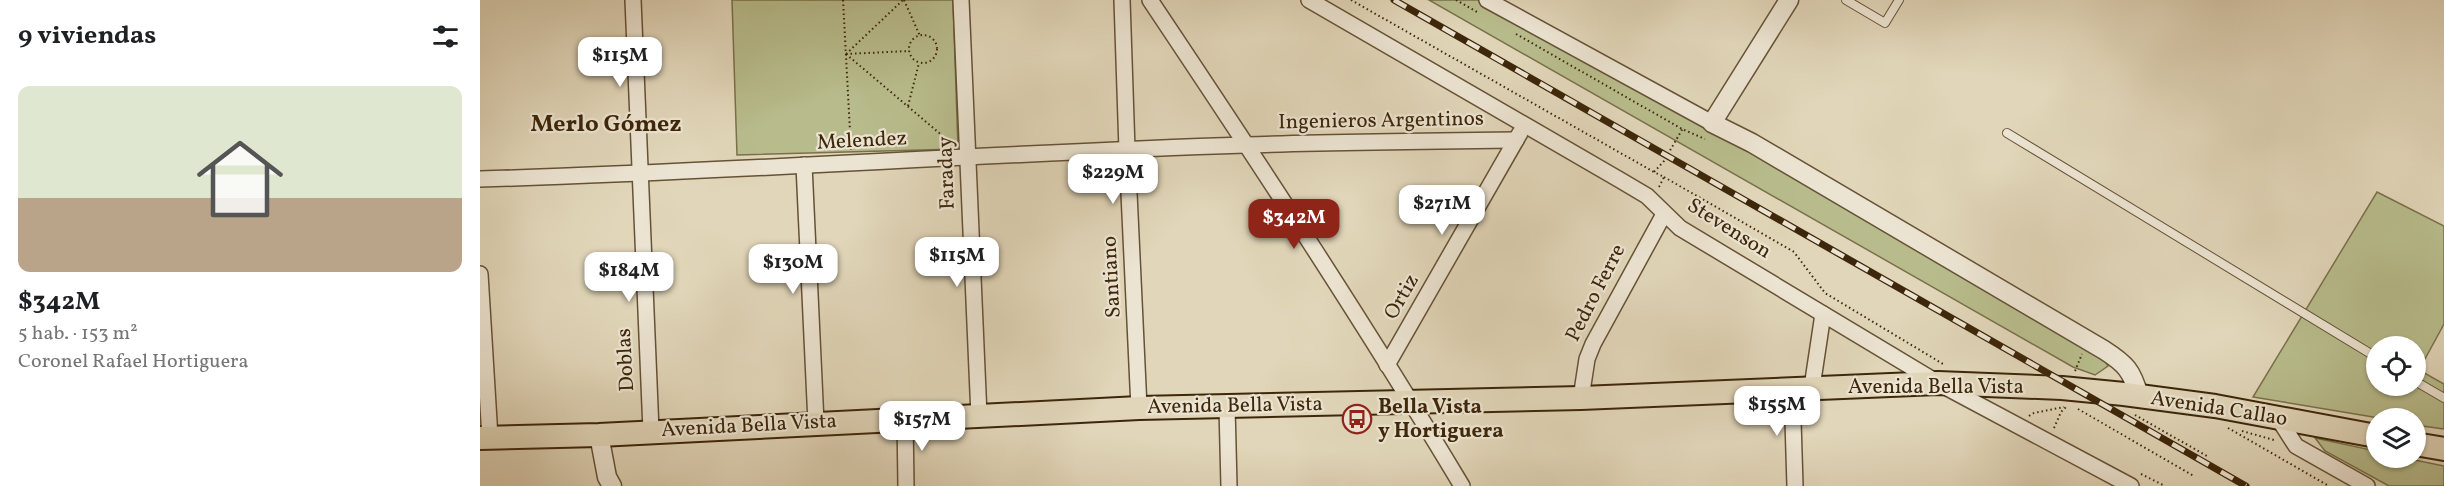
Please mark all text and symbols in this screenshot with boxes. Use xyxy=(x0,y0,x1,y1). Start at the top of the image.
text: 9 viviendas xyxy=(18,18,156,54)
icon: filters xyxy=(429,20,462,53)
pin: $115M xyxy=(578,37,662,88)
text: $115M xyxy=(592,42,648,70)
street label: Ingenieros Argentinos xyxy=(1278,105,1484,137)
district label: Merlo Gómez xyxy=(530,108,682,142)
street label: Melendez xyxy=(816,124,908,158)
icon: home xyxy=(186,125,294,233)
street label: Faraday xyxy=(931,135,963,210)
pin: $229M xyxy=(1071,154,1155,205)
text: $229M xyxy=(1082,159,1144,187)
pin: $271M xyxy=(1400,185,1484,236)
text: $271M xyxy=(1413,190,1471,218)
street label: Stevenson xyxy=(1681,192,1777,266)
pin: $342M xyxy=(1252,199,1336,250)
text: $342M xyxy=(1262,204,1326,232)
street label: Santiano xyxy=(1095,235,1129,319)
pin: $115M xyxy=(915,237,999,288)
street label: Pedro Ferre xyxy=(1559,239,1633,347)
text: $115M xyxy=(929,242,985,270)
pin: $130M xyxy=(751,244,835,295)
text: $130M xyxy=(763,249,823,277)
pin: $184M xyxy=(587,252,671,303)
text: $184M xyxy=(598,257,660,285)
street label: Ortiz xyxy=(1377,269,1427,325)
text: $342M xyxy=(18,284,100,320)
text: 5 hab. · 153 m² xyxy=(18,320,138,348)
street label: Doblas xyxy=(610,328,642,392)
map controls xyxy=(2366,336,2426,468)
button: locate xyxy=(2366,336,2426,396)
text: Coronel Rafael Hortiguera xyxy=(18,348,248,376)
street label: Avenida Bella Vista xyxy=(1848,373,2024,402)
street label: Avenida Callao xyxy=(2149,384,2289,434)
pin: $155M xyxy=(1735,386,1819,437)
street label: Avenida Bella Vista xyxy=(1147,390,1323,422)
text: $155M xyxy=(1748,391,1806,419)
place label: Bella Vista y Hortiguera xyxy=(1378,393,1504,446)
pin: $157M xyxy=(880,401,964,452)
bus stop icon: Bella Vista y Hortiguera xyxy=(1341,403,1373,435)
text: $157M xyxy=(893,406,951,434)
street label: Avenida Bella Vista xyxy=(660,407,838,445)
button: layers xyxy=(2366,408,2426,468)

